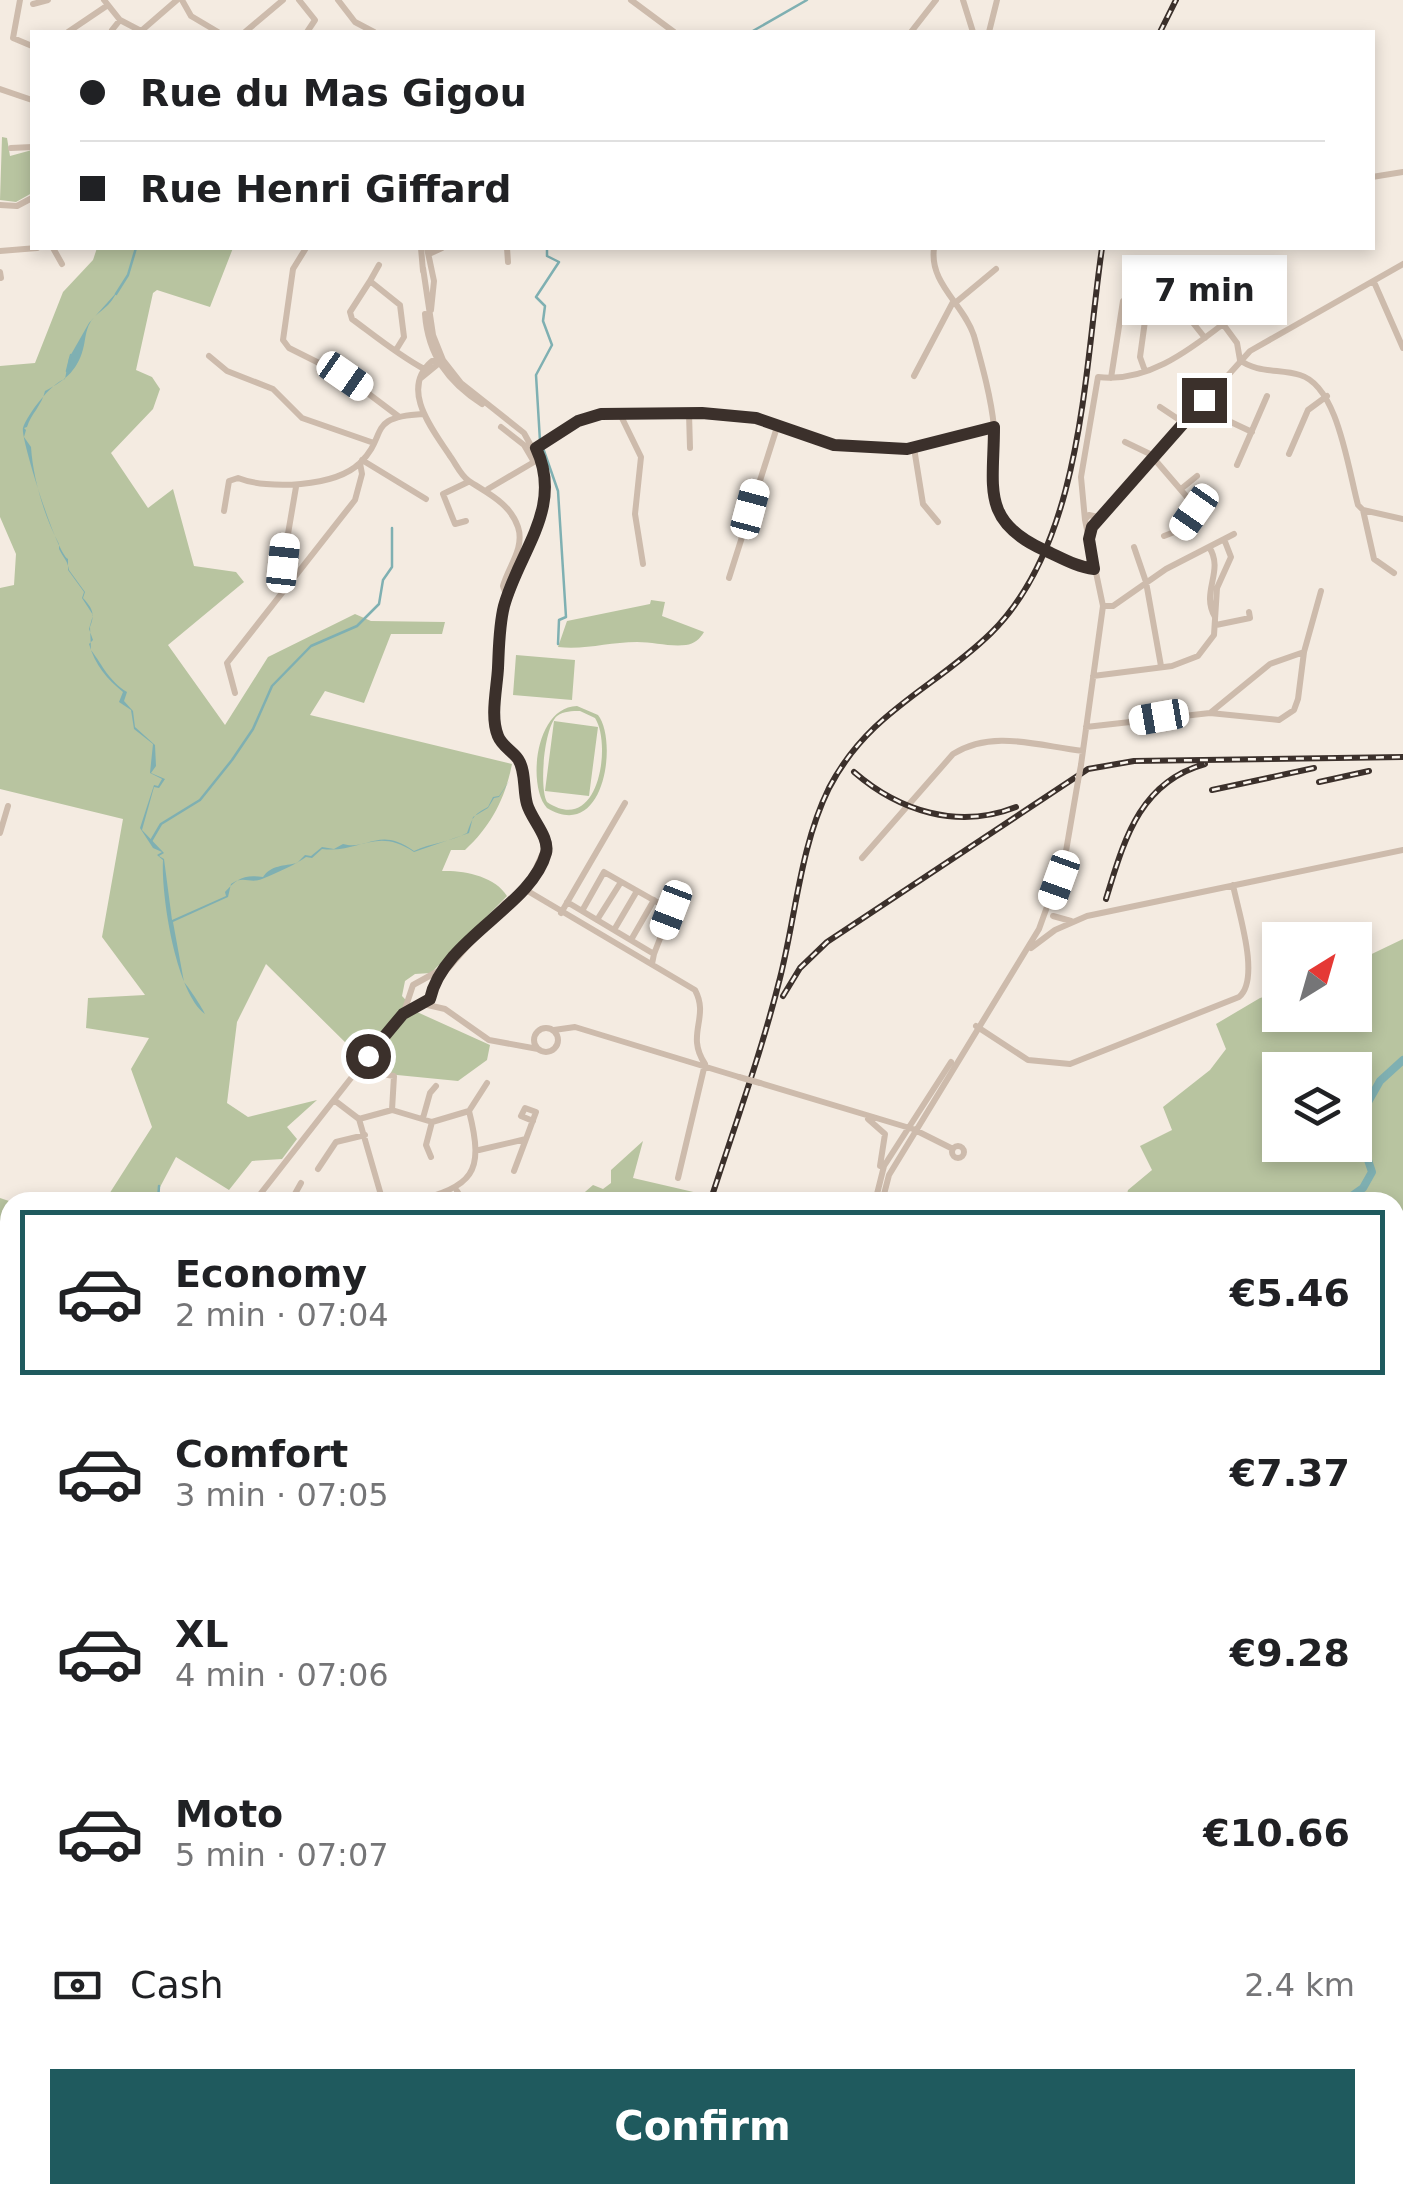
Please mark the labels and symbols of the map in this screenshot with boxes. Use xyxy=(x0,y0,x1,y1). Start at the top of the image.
callout: 7 min xyxy=(1122,255,1286,325)
car xyxy=(312,347,378,405)
route end xyxy=(1182,378,1227,423)
car xyxy=(728,476,772,542)
car xyxy=(1165,479,1223,545)
car xyxy=(265,532,301,594)
car xyxy=(1127,697,1191,737)
car xyxy=(1035,847,1083,913)
car xyxy=(646,877,696,943)
north arrow xyxy=(1262,922,1372,1032)
route start xyxy=(346,1034,391,1079)

